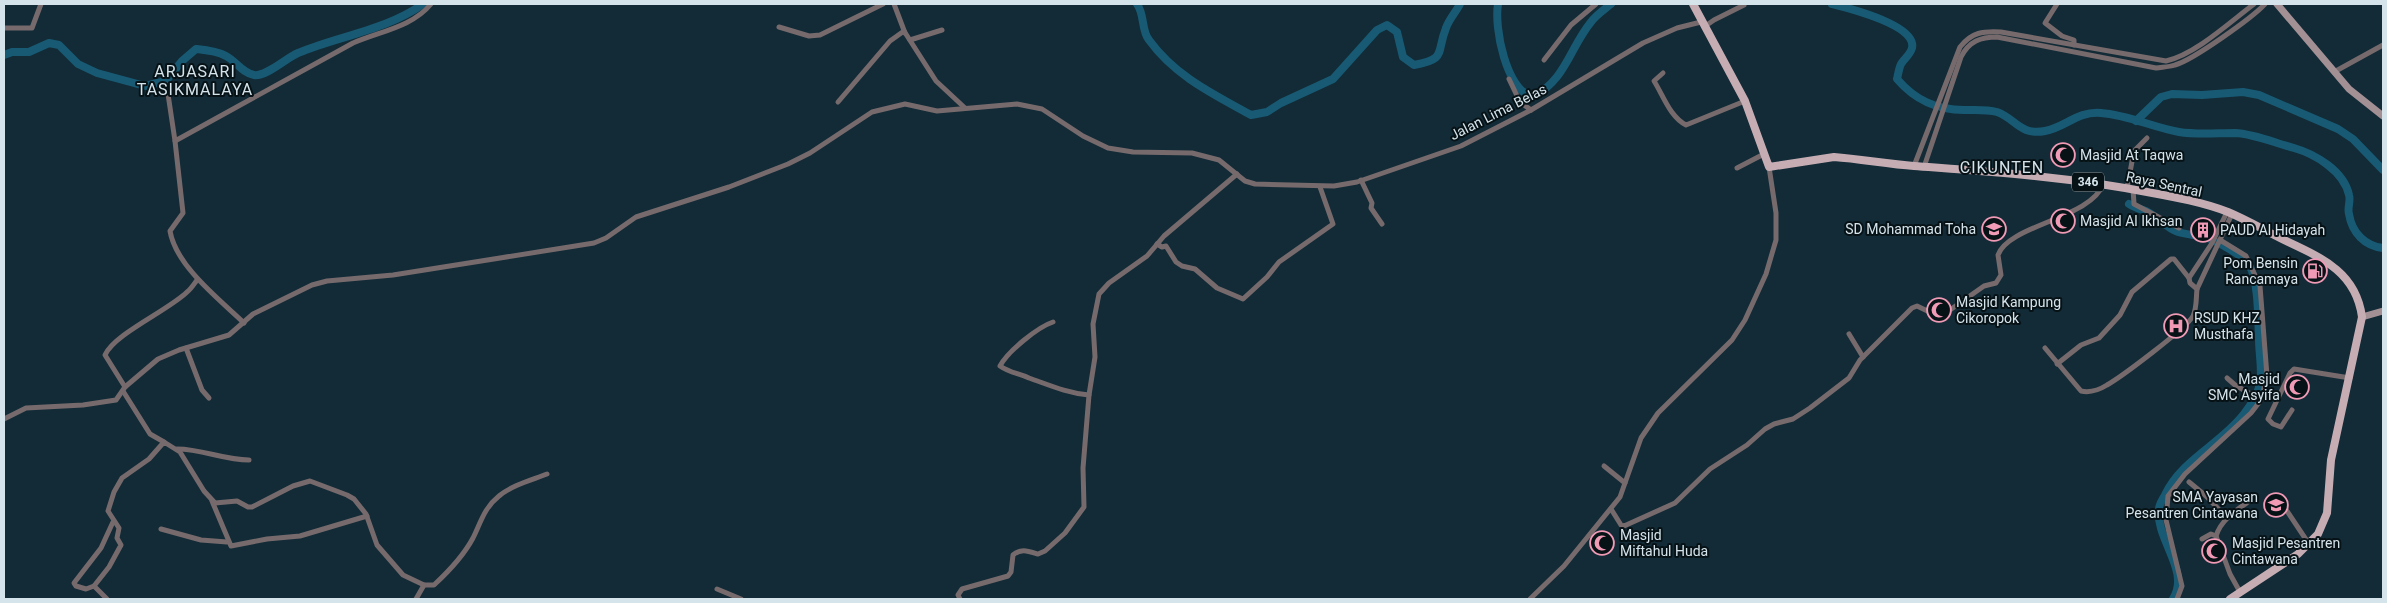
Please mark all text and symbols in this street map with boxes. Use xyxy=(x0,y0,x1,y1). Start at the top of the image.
district label: ARJASARI TASIKMALAYA xyxy=(137,62,253,99)
street label: Jalan Lima Belas xyxy=(1447,81,1549,143)
mosque icon: Masjid At Taqwa xyxy=(2050,142,2076,168)
place label: Masjid At Taqwa xyxy=(2080,147,2183,163)
district label: CIKUNTEN xyxy=(1960,158,2044,177)
street label: Raya Sentral xyxy=(2125,168,2203,200)
road number: 346 xyxy=(2072,172,2104,192)
mosque icon: Masjid Al Ikhsan xyxy=(2050,208,2076,234)
place label: Masjid Al Ikhsan xyxy=(2080,213,2182,229)
school or university icon: SD Mohammad Toha xyxy=(1981,216,2007,242)
building icon: PAUD Al Hidayah xyxy=(2190,217,2216,243)
place label: SD Mohammad Toha xyxy=(1845,221,1976,237)
place label: PAUD Al Hidayah xyxy=(2220,222,2325,238)
place label: Pom Bensin Rancamaya xyxy=(2223,255,2298,287)
fuel station icon: Pom Bensin Rancamaya xyxy=(2302,258,2328,284)
place label: Masjid Kampung Cikoropok xyxy=(1956,294,2061,326)
mosque icon: Masjid Kampung Cikoropok xyxy=(1926,297,1952,323)
place label: RSUD KHZ Musthafa xyxy=(2194,310,2260,342)
hospital icon: RSUD KHZ Musthafa xyxy=(2163,313,2189,339)
place label: Masjid SMC Asyifa xyxy=(2208,371,2280,403)
mosque icon: Masjid SMC Asyifa xyxy=(2284,374,2310,400)
place label: SMA Yayasan Pesantren Cintawana xyxy=(2126,489,2258,521)
school or university icon: SMA Yayasan Pesantren Cintawana xyxy=(2263,492,2289,518)
place label: Masjid Miftahul Huda xyxy=(1620,527,1708,559)
mosque icon: Masjid Miftahul Huda xyxy=(1589,530,1615,556)
place label: Masjid Pesantren Cintawana xyxy=(2232,535,2340,567)
mosque icon: Masjid Pesantren Cintawana xyxy=(2201,538,2227,564)

